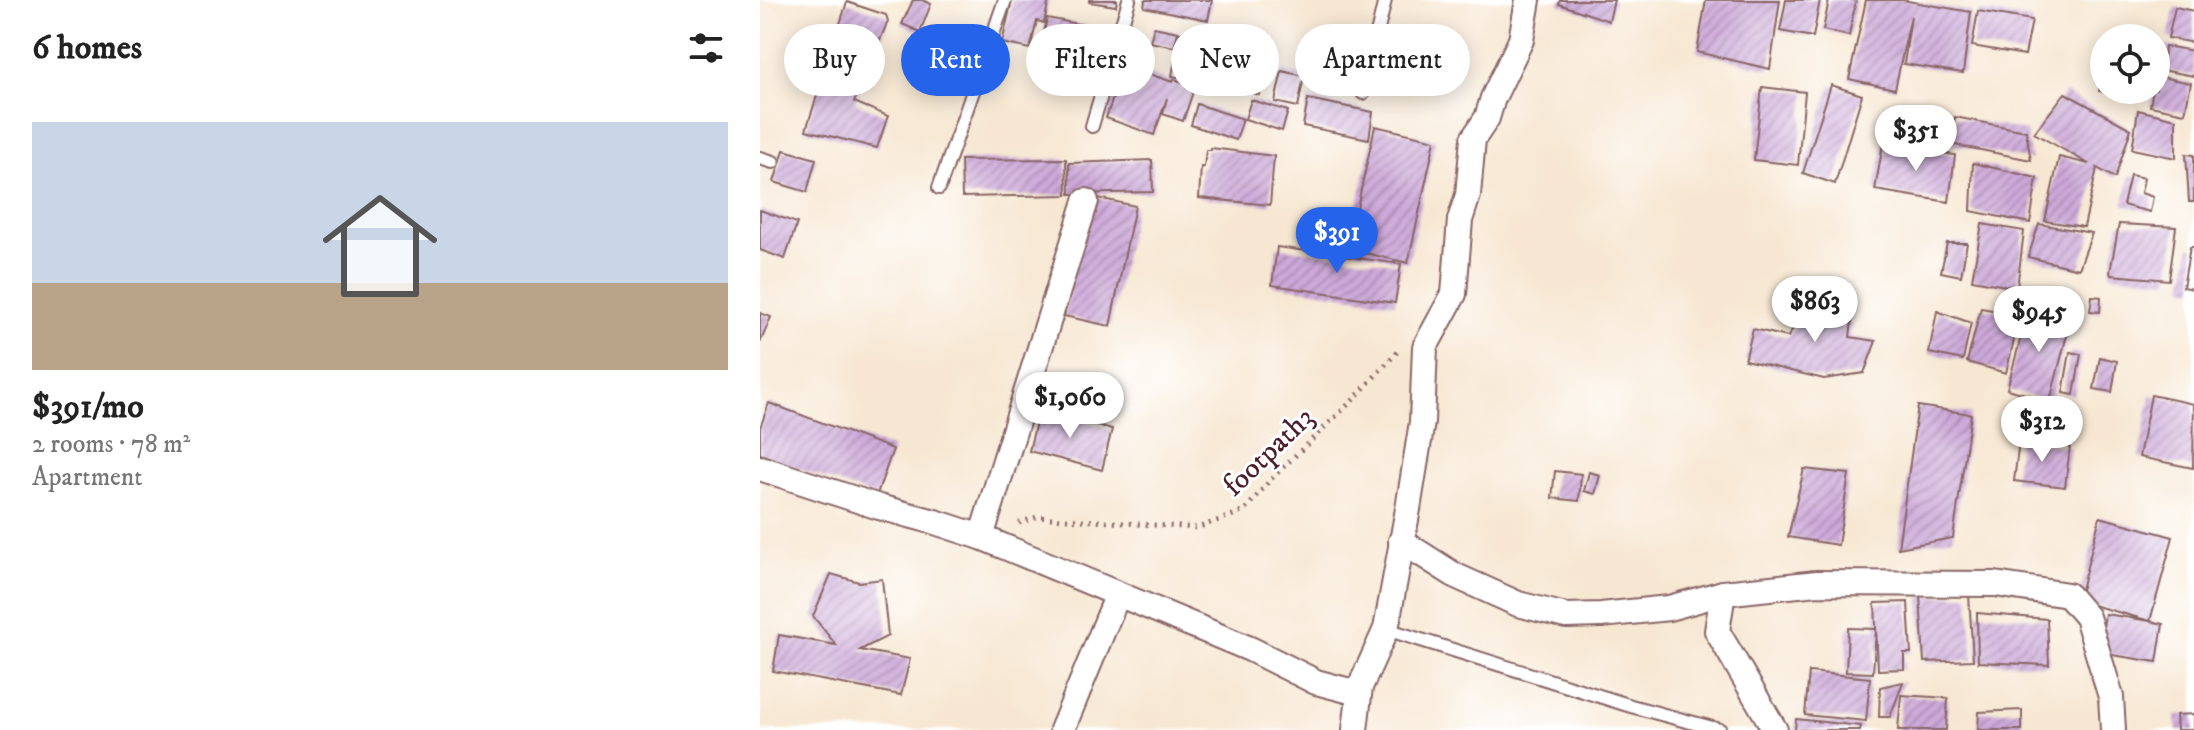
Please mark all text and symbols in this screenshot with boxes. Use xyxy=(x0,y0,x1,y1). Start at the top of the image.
chip: Buy xyxy=(784,24,885,96)
chip: Rent xyxy=(901,24,1010,96)
chip: Filters xyxy=(1026,24,1155,96)
chip: New xyxy=(1171,24,1279,96)
chip: Apartment xyxy=(1295,24,1470,96)
map controls xyxy=(2090,24,2170,104)
button: locate xyxy=(2090,24,2170,104)
icon: filters xyxy=(684,26,728,70)
text: 6 homes xyxy=(32,27,142,69)
pin: $351 xyxy=(1869,105,1963,173)
text: $351 xyxy=(1893,114,1939,147)
icon: home xyxy=(308,174,452,318)
pin: $391 xyxy=(1290,207,1384,275)
text: $391 xyxy=(1314,216,1360,249)
pin: $863 xyxy=(1768,276,1862,344)
text: $863 xyxy=(1790,285,1840,318)
pin: $945 xyxy=(1992,286,2086,354)
text: $945 xyxy=(2012,295,2066,328)
pin: $1,060 xyxy=(1005,372,1135,440)
text: $1,060 xyxy=(1034,381,1106,414)
text: $391/mo xyxy=(32,386,144,428)
pin: $312 xyxy=(1995,396,2089,464)
street label: footpath3 xyxy=(1216,400,1322,504)
text: $312 xyxy=(2019,405,2065,438)
text: 2 rooms · 78 m² xyxy=(32,428,190,461)
text: Apartment xyxy=(32,461,143,494)

